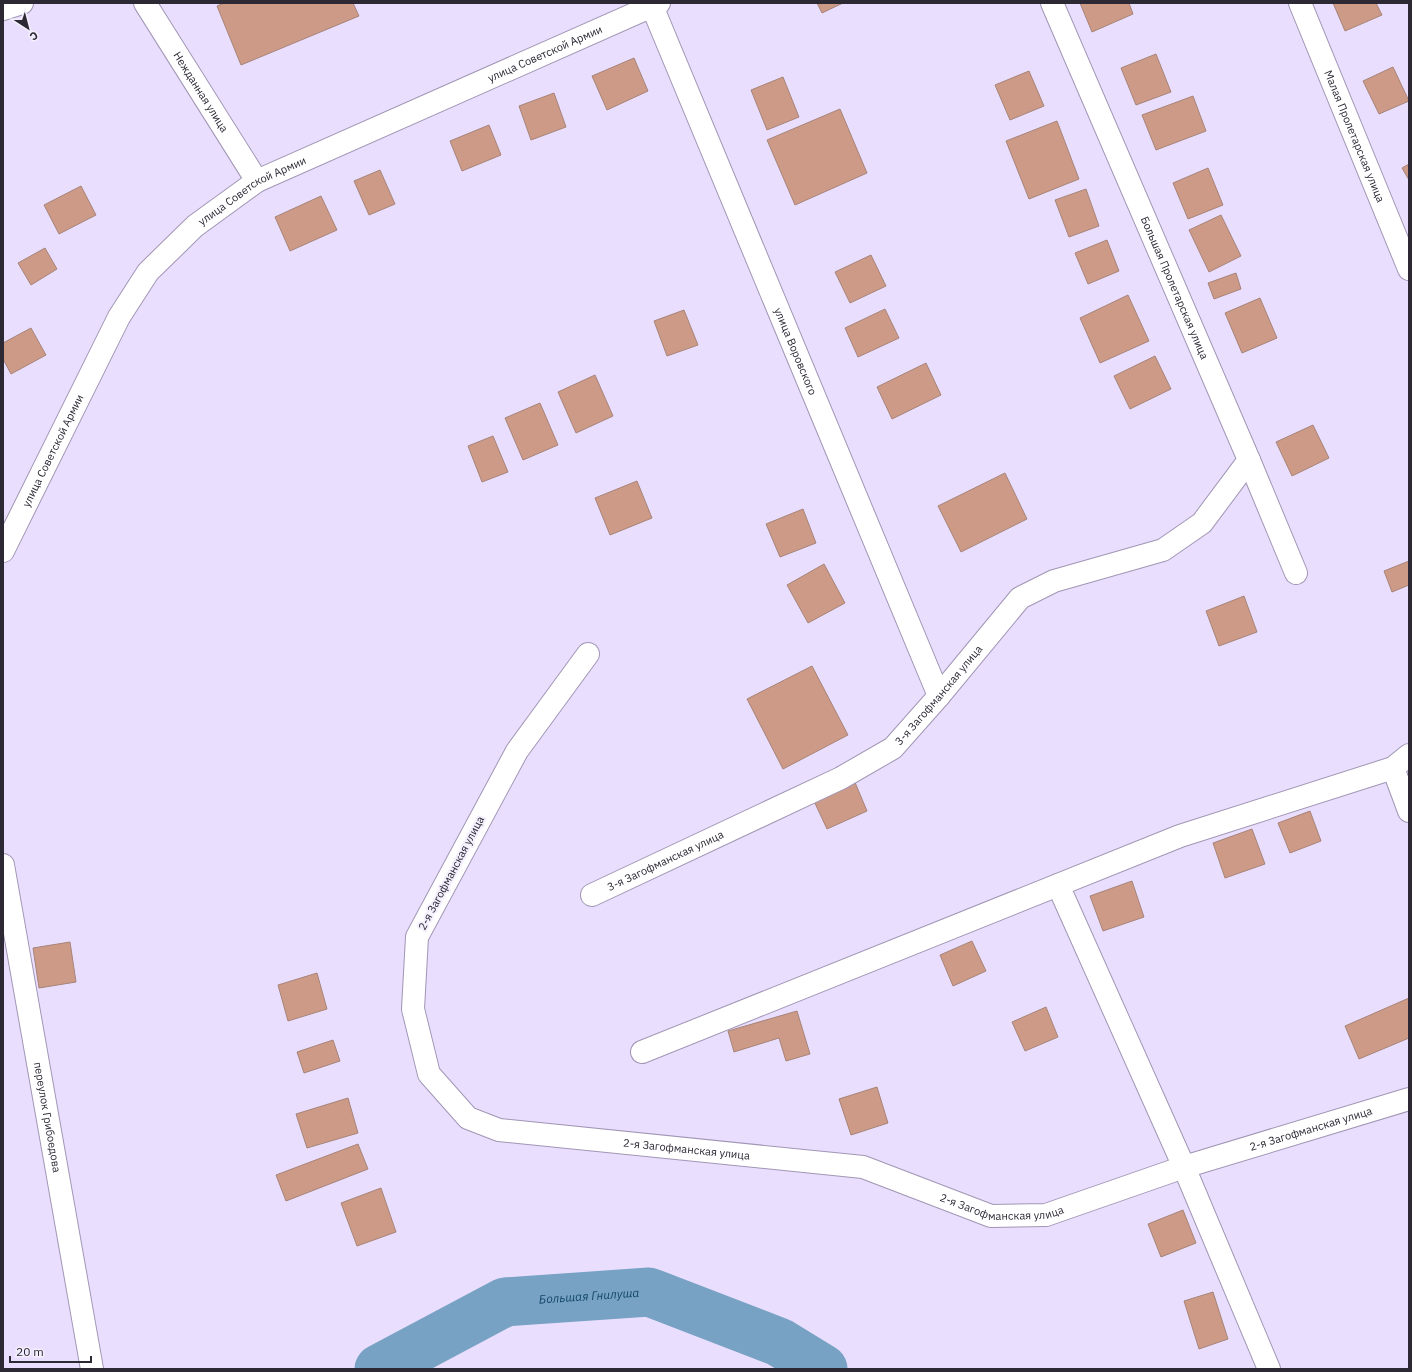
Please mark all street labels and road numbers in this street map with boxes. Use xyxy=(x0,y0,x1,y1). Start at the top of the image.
street label: улица Советской Армии xyxy=(485,22,604,85)
street label: Нежданная улица xyxy=(170,49,232,135)
street label: Малая Пролетарская улица xyxy=(1321,68,1388,204)
street label: улица Советской Армии xyxy=(195,153,308,228)
street label: Большая Пролетарская улица xyxy=(1138,214,1212,361)
street label: улица Воровского xyxy=(771,305,820,397)
street label: улица Советской Армии xyxy=(19,392,87,509)
street label: 3-я Загофманская улица xyxy=(892,642,985,748)
street label: 2-я Загофманская улица xyxy=(415,813,487,932)
street label: 3-я Загофманская улица xyxy=(605,827,726,894)
street label: переулок Грибоедова xyxy=(31,1061,64,1174)
street label: 2-я Загофманская улица xyxy=(1248,1104,1374,1154)
street label: 2-я Загофманская улица xyxy=(623,1136,751,1162)
street label: 2-я Загофманская улица xyxy=(938,1190,1066,1223)

